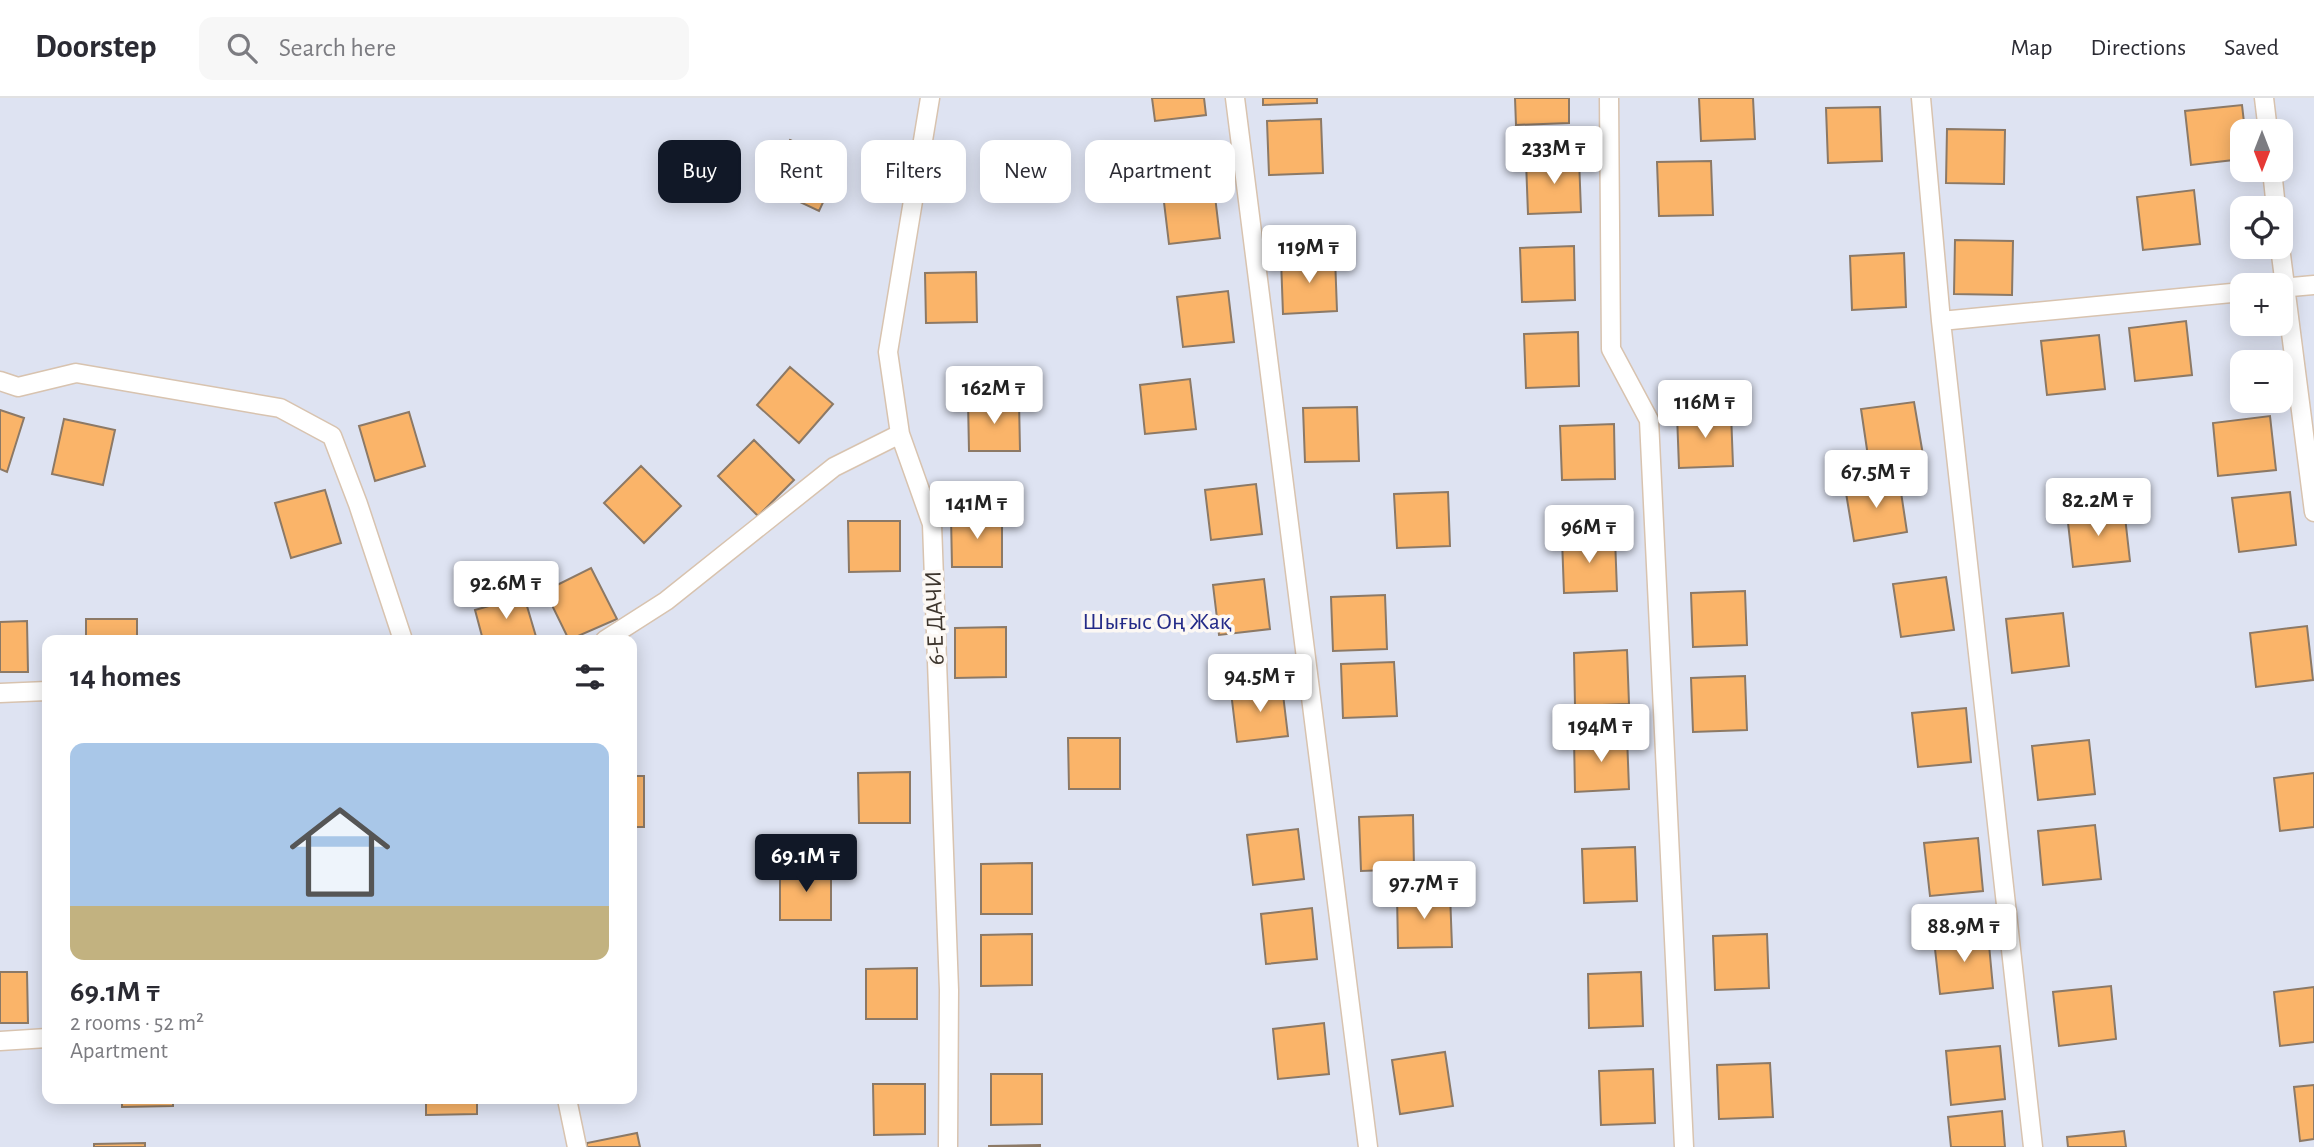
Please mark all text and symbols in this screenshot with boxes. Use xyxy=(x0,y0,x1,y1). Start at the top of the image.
search box xyxy=(199,17,689,80)
icon: search xyxy=(223,29,261,67)
text: Doorstep xyxy=(35,31,157,64)
text: Search here xyxy=(279,35,396,61)
text: Map xyxy=(2010,36,2052,60)
text: Directions xyxy=(2090,36,2186,60)
text: Saved xyxy=(2224,36,2279,60)
north arrow xyxy=(2230,119,2292,182)
map controls xyxy=(2230,119,2293,413)
pin: 233M ₸ xyxy=(1497,126,1611,186)
text: 233M ₸ xyxy=(1522,137,1586,160)
chip: Buy xyxy=(658,140,741,203)
chip: Rent xyxy=(755,140,847,203)
chip: Filters xyxy=(861,140,966,203)
chip: New xyxy=(980,140,1071,203)
chip: Apartment xyxy=(1085,140,1235,203)
button: locate xyxy=(2230,196,2293,259)
pin: 119M ₸ xyxy=(1252,226,1366,285)
text: 119M ₸ xyxy=(1278,236,1340,259)
button: + xyxy=(2230,273,2293,336)
button: − xyxy=(2230,350,2293,413)
pin: 162M ₸ xyxy=(937,366,1051,426)
text: 162M ₸ xyxy=(962,377,1026,400)
pin: 116M ₸ xyxy=(1648,380,1762,440)
text: 116M ₸ xyxy=(1674,391,1736,414)
pin: 67.5M ₸ xyxy=(1811,450,1941,510)
text: 67.5M ₸ xyxy=(1841,461,1911,484)
pin: 82.2M ₸ xyxy=(2033,478,2163,538)
pin: 141M ₸ xyxy=(920,482,1034,541)
text: 82.2M ₸ xyxy=(2062,489,2134,512)
text: 141M ₸ xyxy=(946,492,1008,515)
pin: 96M ₸ xyxy=(1540,505,1638,565)
text: 96M ₸ xyxy=(1561,516,1617,539)
pin: 92.6M ₸ xyxy=(441,561,571,621)
street label: 6-Е ДАЧИ xyxy=(921,570,949,666)
text: 92.6M ₸ xyxy=(470,572,542,595)
park label: Шығыс Оң Жақ xyxy=(1082,610,1232,634)
pin: 94.5M ₸ xyxy=(1195,654,1325,714)
icon: filters xyxy=(571,658,609,696)
text: 14 homes xyxy=(70,662,181,692)
text: 94.5M ₸ xyxy=(1224,665,1296,688)
pin: 194M ₸ xyxy=(1544,704,1658,764)
text: 194M ₸ xyxy=(1568,715,1634,738)
icon: home xyxy=(277,789,403,915)
pin: 69.1M ₸ xyxy=(741,834,871,894)
text: 69.1M ₸ xyxy=(771,845,841,868)
pin: 97.7M ₸ xyxy=(1359,862,1489,921)
text: 97.7M ₸ xyxy=(1389,872,1459,895)
pin: 88.9M ₸ xyxy=(1899,904,2029,964)
text: 88.9M ₸ xyxy=(1927,915,2001,938)
text: 69.1M ₸ xyxy=(70,977,161,1007)
text: 2 rooms · 52 m² xyxy=(70,1012,204,1035)
text: Apartment xyxy=(70,1040,168,1063)

